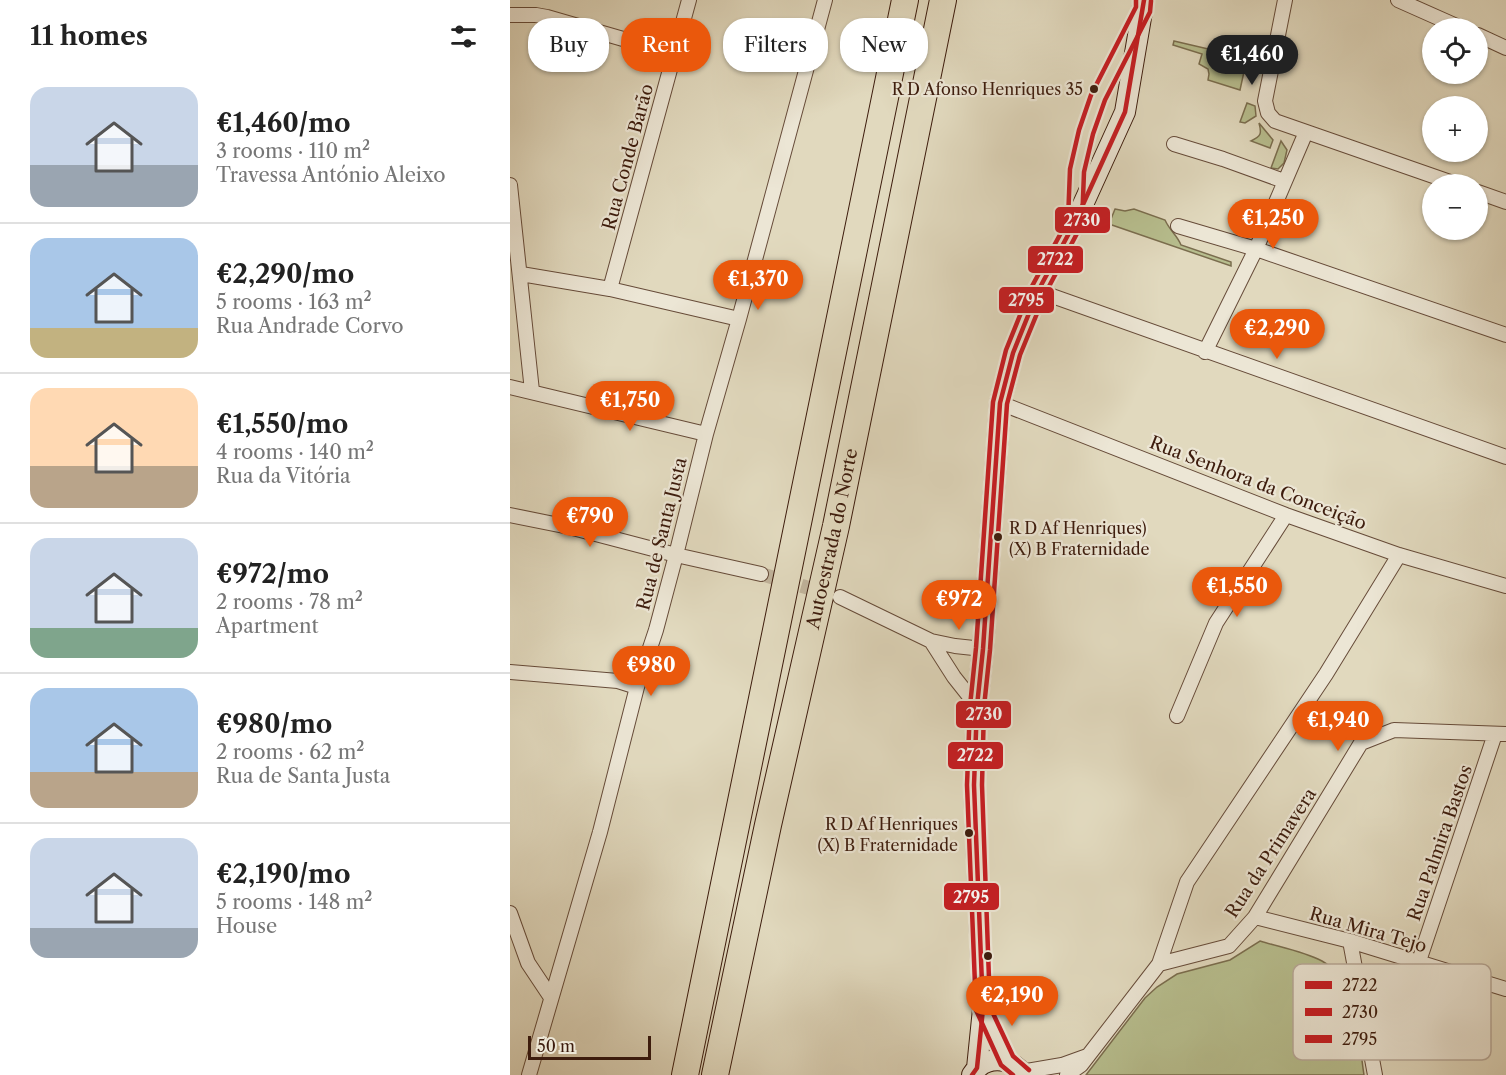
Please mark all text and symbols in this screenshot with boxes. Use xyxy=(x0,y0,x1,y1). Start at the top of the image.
chip: Buy xyxy=(528,18,609,72)
chip: Rent xyxy=(621,18,711,72)
chip: Filters xyxy=(723,18,828,72)
chip: New xyxy=(840,18,928,72)
map controls xyxy=(1422,18,1488,240)
button: locate xyxy=(1422,18,1488,84)
text: 11 homes xyxy=(30,20,148,52)
icon: filters xyxy=(447,20,480,53)
pin: €1,460 xyxy=(1203,35,1301,86)
text: €1,460 xyxy=(1220,42,1284,66)
place label: R D Afonso Henriques 35 xyxy=(892,79,1083,99)
street label: Rua Conde Barão xyxy=(598,81,658,233)
marker: R D Afonso Henriques 35 xyxy=(1088,83,1100,95)
button: + xyxy=(1422,96,1488,162)
text: €1,460/mo xyxy=(216,107,351,139)
icon: home xyxy=(78,111,150,183)
text: 3 rooms · 110 m² xyxy=(216,139,370,163)
text: Travessa António Aleixo xyxy=(216,163,445,187)
button: − xyxy=(1422,174,1488,240)
pin: €1,250 xyxy=(1224,199,1322,250)
line badge: 2730 xyxy=(1054,206,1111,234)
text: €1,250 xyxy=(1242,206,1304,230)
text: 2730 xyxy=(1063,210,1101,230)
line badge: 2722 xyxy=(1027,245,1084,274)
text: 2722 xyxy=(1037,249,1073,269)
text: €2,290/mo xyxy=(216,258,354,290)
pin: €1,370 xyxy=(709,260,807,311)
icon: home xyxy=(78,262,150,334)
text: €1,370 xyxy=(727,267,789,291)
line badge: 2795 xyxy=(998,286,1055,314)
text: 5 rooms · 163 m² xyxy=(216,290,372,314)
text: 2795 xyxy=(1008,290,1044,310)
pin: €2,290 xyxy=(1228,309,1326,360)
text: Rua Andrade Corvo xyxy=(216,314,404,338)
text: €2,290 xyxy=(1244,316,1310,340)
pin: €1,750 xyxy=(581,381,679,432)
text: €1,750 xyxy=(600,388,661,412)
text: €1,550/mo xyxy=(216,408,348,440)
icon: home xyxy=(78,412,150,484)
street label: Rua Senhora da Conceição xyxy=(1146,431,1370,535)
text: 4 rooms · 140 m² xyxy=(216,440,374,464)
street label: Autoestrada do Norte xyxy=(802,446,863,632)
street label: Rua de Santa Justa xyxy=(632,455,692,613)
text: Rua da Vitória xyxy=(216,464,351,488)
pin: €790 xyxy=(554,497,626,548)
text: €790 xyxy=(566,504,614,528)
place label: R D Af Henriques) (X) B Fraternidade xyxy=(1009,518,1150,559)
marker: R D Af Henriques) (X) B Fraternidade xyxy=(992,531,1004,543)
text: €972/mo xyxy=(216,558,329,590)
icon: home xyxy=(78,562,150,634)
pin: €1,550 xyxy=(1188,567,1286,618)
text: €1,550 xyxy=(1206,574,1268,598)
pin: €972 xyxy=(923,580,995,631)
text: €972 xyxy=(936,587,982,611)
text: 2 rooms · 78 m² xyxy=(216,590,363,614)
text: Apartment xyxy=(216,614,319,638)
pin: €980 xyxy=(615,646,687,697)
text: €980 xyxy=(626,653,676,677)
line badge: 2730 xyxy=(955,700,1012,729)
pin: €1,940 xyxy=(1289,701,1387,752)
text: 2730 xyxy=(965,704,1003,724)
text: €980/mo xyxy=(216,708,332,740)
text: €1,940 xyxy=(1306,708,1370,732)
icon: home xyxy=(78,712,150,784)
text: 2 rooms · 62 m² xyxy=(216,740,364,764)
line badge: 2722 xyxy=(947,741,1004,770)
text: 2722 xyxy=(957,745,993,765)
street label: Rua Palmira Bastos xyxy=(1403,762,1477,924)
text: Rua de Santa Justa xyxy=(216,764,390,788)
street label: Rua da Primavera xyxy=(1221,784,1321,922)
place label: R D Af Henriques (X) B Fraternidade xyxy=(817,814,958,855)
marker: R D Af Henriques (X) B Fraternidade xyxy=(963,827,975,839)
text: €2,190/mo xyxy=(216,858,351,890)
icon: home xyxy=(78,862,150,934)
line badge: 2795 xyxy=(943,882,1000,911)
text: 2795 xyxy=(953,887,989,907)
text: 5 rooms · 148 m² xyxy=(216,890,372,914)
street label: Rua Mira Tejo xyxy=(1307,903,1429,957)
text: House xyxy=(216,914,277,938)
unlabelled marker xyxy=(982,950,994,962)
legend xyxy=(1293,964,1491,1060)
text: 2722 xyxy=(1342,975,1377,995)
pin: €2,190 xyxy=(963,976,1061,1027)
text: €2,190 xyxy=(980,983,1044,1007)
text: 2730 xyxy=(1342,1002,1378,1022)
text: 2795 xyxy=(1342,1029,1377,1049)
scale bar xyxy=(528,1033,651,1060)
text: 50 m xyxy=(537,1036,575,1056)

